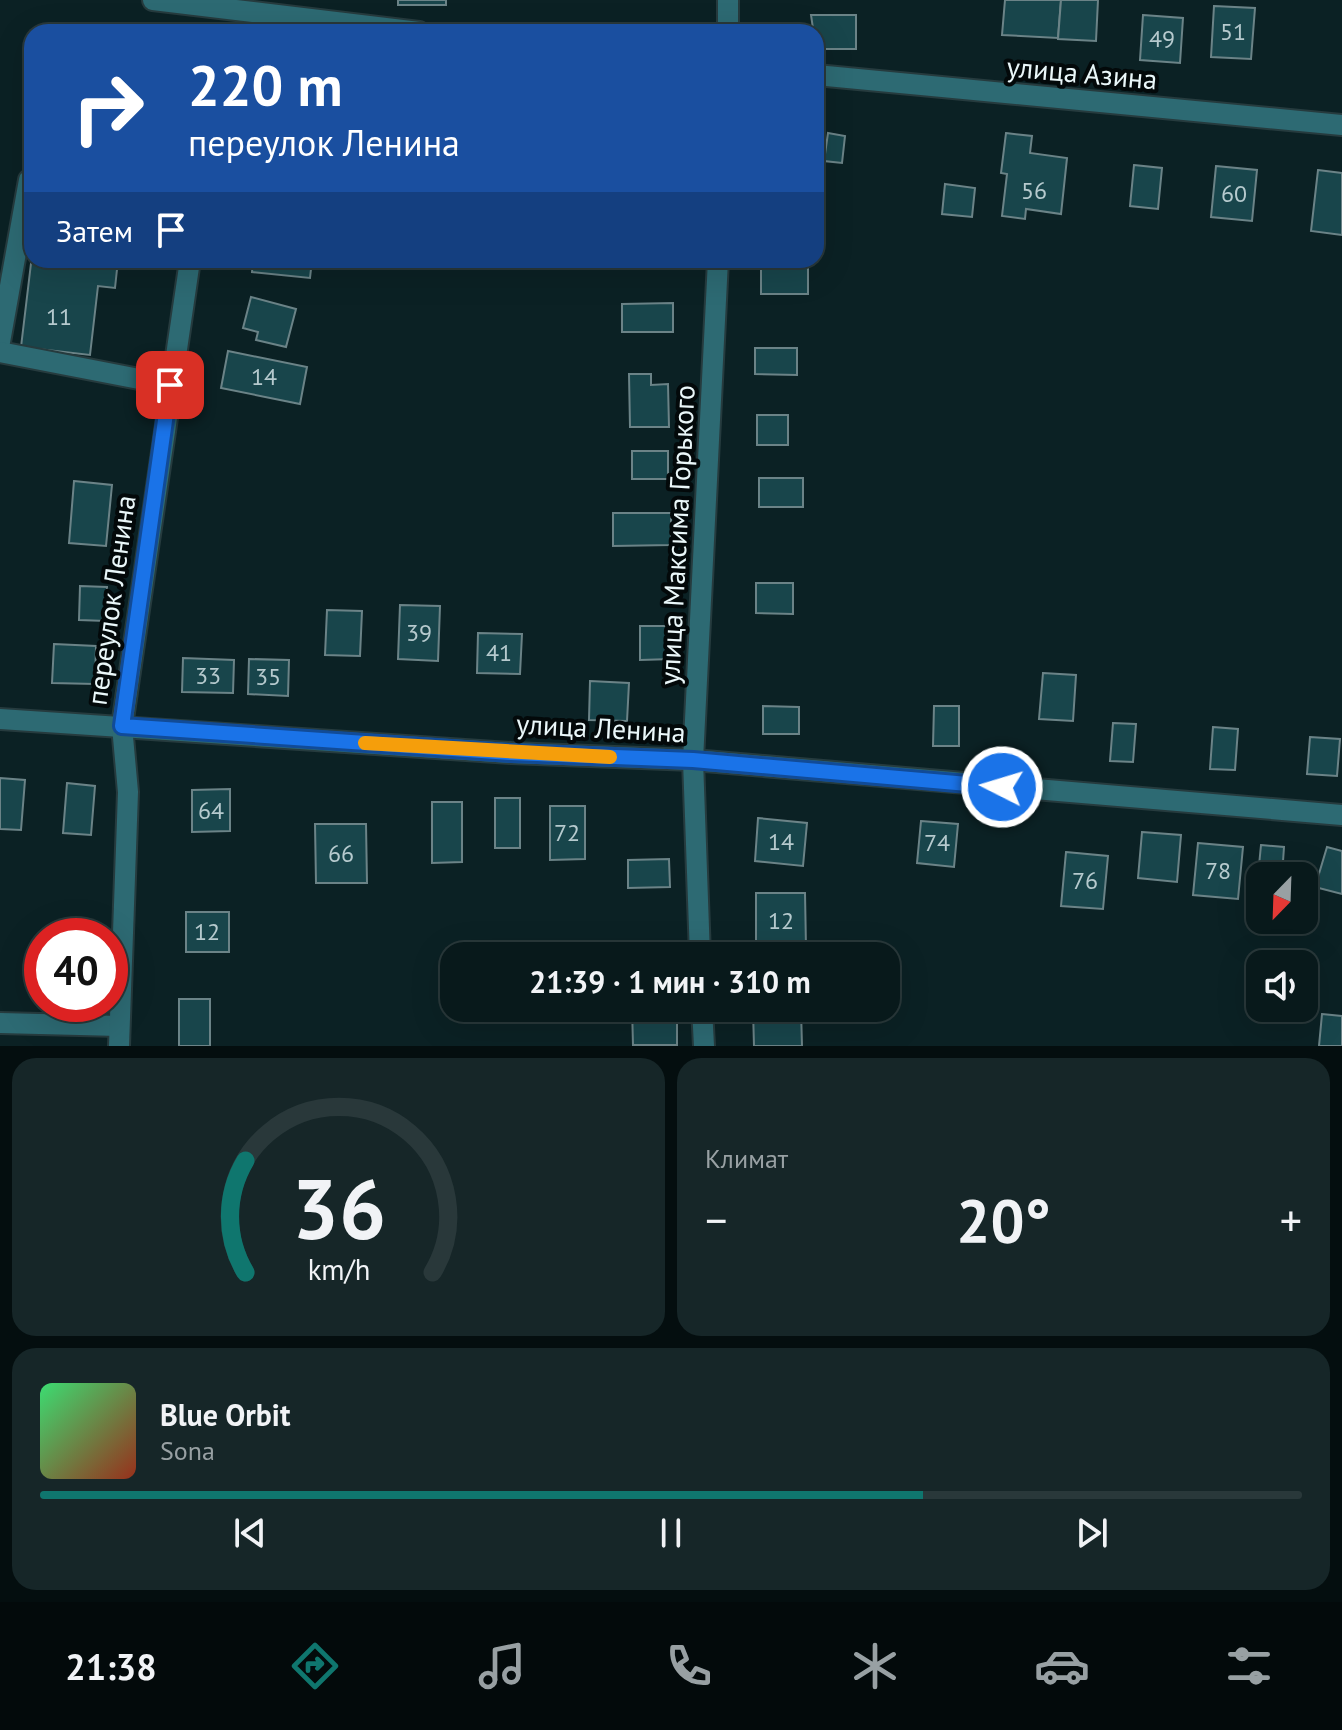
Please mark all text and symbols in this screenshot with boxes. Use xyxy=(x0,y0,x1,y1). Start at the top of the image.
house number: 51 xyxy=(1220,16,1246,47)
house number: 49 xyxy=(1149,23,1175,54)
street label: улица Азина xyxy=(1005,47,1159,98)
text: 220 m xyxy=(188,49,343,121)
icon: right xyxy=(56,56,160,160)
text: переулок Ленина xyxy=(188,119,460,166)
house number: 56 xyxy=(1021,175,1047,206)
house number: 60 xyxy=(1221,178,1247,209)
icon: arrive xyxy=(149,208,193,252)
text: Затем xyxy=(56,211,133,250)
house number: 11 xyxy=(46,301,72,332)
pin xyxy=(136,351,204,419)
house number: 14 xyxy=(251,361,277,392)
icon: arrive xyxy=(148,363,192,407)
street label: улица Максима Горького xyxy=(650,384,703,686)
street label: переулок Ленина xyxy=(77,493,144,707)
house number: 39 xyxy=(406,617,432,648)
house number: 41 xyxy=(486,637,512,668)
house number: 33 xyxy=(195,660,221,691)
house number: 35 xyxy=(255,661,281,692)
street label: улица Ленина xyxy=(515,705,687,750)
position arrow xyxy=(960,745,1044,829)
house number: 64 xyxy=(198,795,224,826)
house number: 72 xyxy=(554,817,580,848)
house number: 14 xyxy=(768,826,794,857)
house number: 74 xyxy=(924,827,950,858)
house number: 66 xyxy=(328,838,354,869)
house number: 78 xyxy=(1205,855,1231,886)
north arrow xyxy=(1246,862,1318,934)
map controls xyxy=(1246,862,1318,1022)
house number: 76 xyxy=(1072,865,1098,896)
house number: 12 xyxy=(768,905,794,936)
house number: 12 xyxy=(194,916,220,947)
speed limit sign: 40 xyxy=(24,918,128,1022)
button: sound xyxy=(1246,950,1318,1022)
text: 21:39 · 1 мин · 310 m xyxy=(529,962,811,1001)
text: Климат xyxy=(705,1142,788,1175)
text: 36 xyxy=(291,1154,386,1262)
text: 20° xyxy=(956,1181,1051,1259)
text: − xyxy=(705,1191,727,1248)
text: + xyxy=(1280,1191,1302,1248)
text: km/h xyxy=(307,1251,370,1288)
text: Blue Orbit xyxy=(160,1395,290,1434)
text: Sona xyxy=(160,1434,215,1467)
icon: previous xyxy=(228,1511,272,1555)
icon: pause xyxy=(649,1511,693,1555)
icon: next xyxy=(1070,1511,1114,1555)
icon: directions xyxy=(287,1638,343,1694)
icon: music xyxy=(474,1638,530,1694)
icon: phone xyxy=(661,1638,717,1694)
icon: climate xyxy=(847,1638,903,1694)
icon: car xyxy=(1034,1638,1090,1694)
icon: filters xyxy=(1221,1638,1277,1694)
text: 21:38 xyxy=(65,1643,157,1690)

